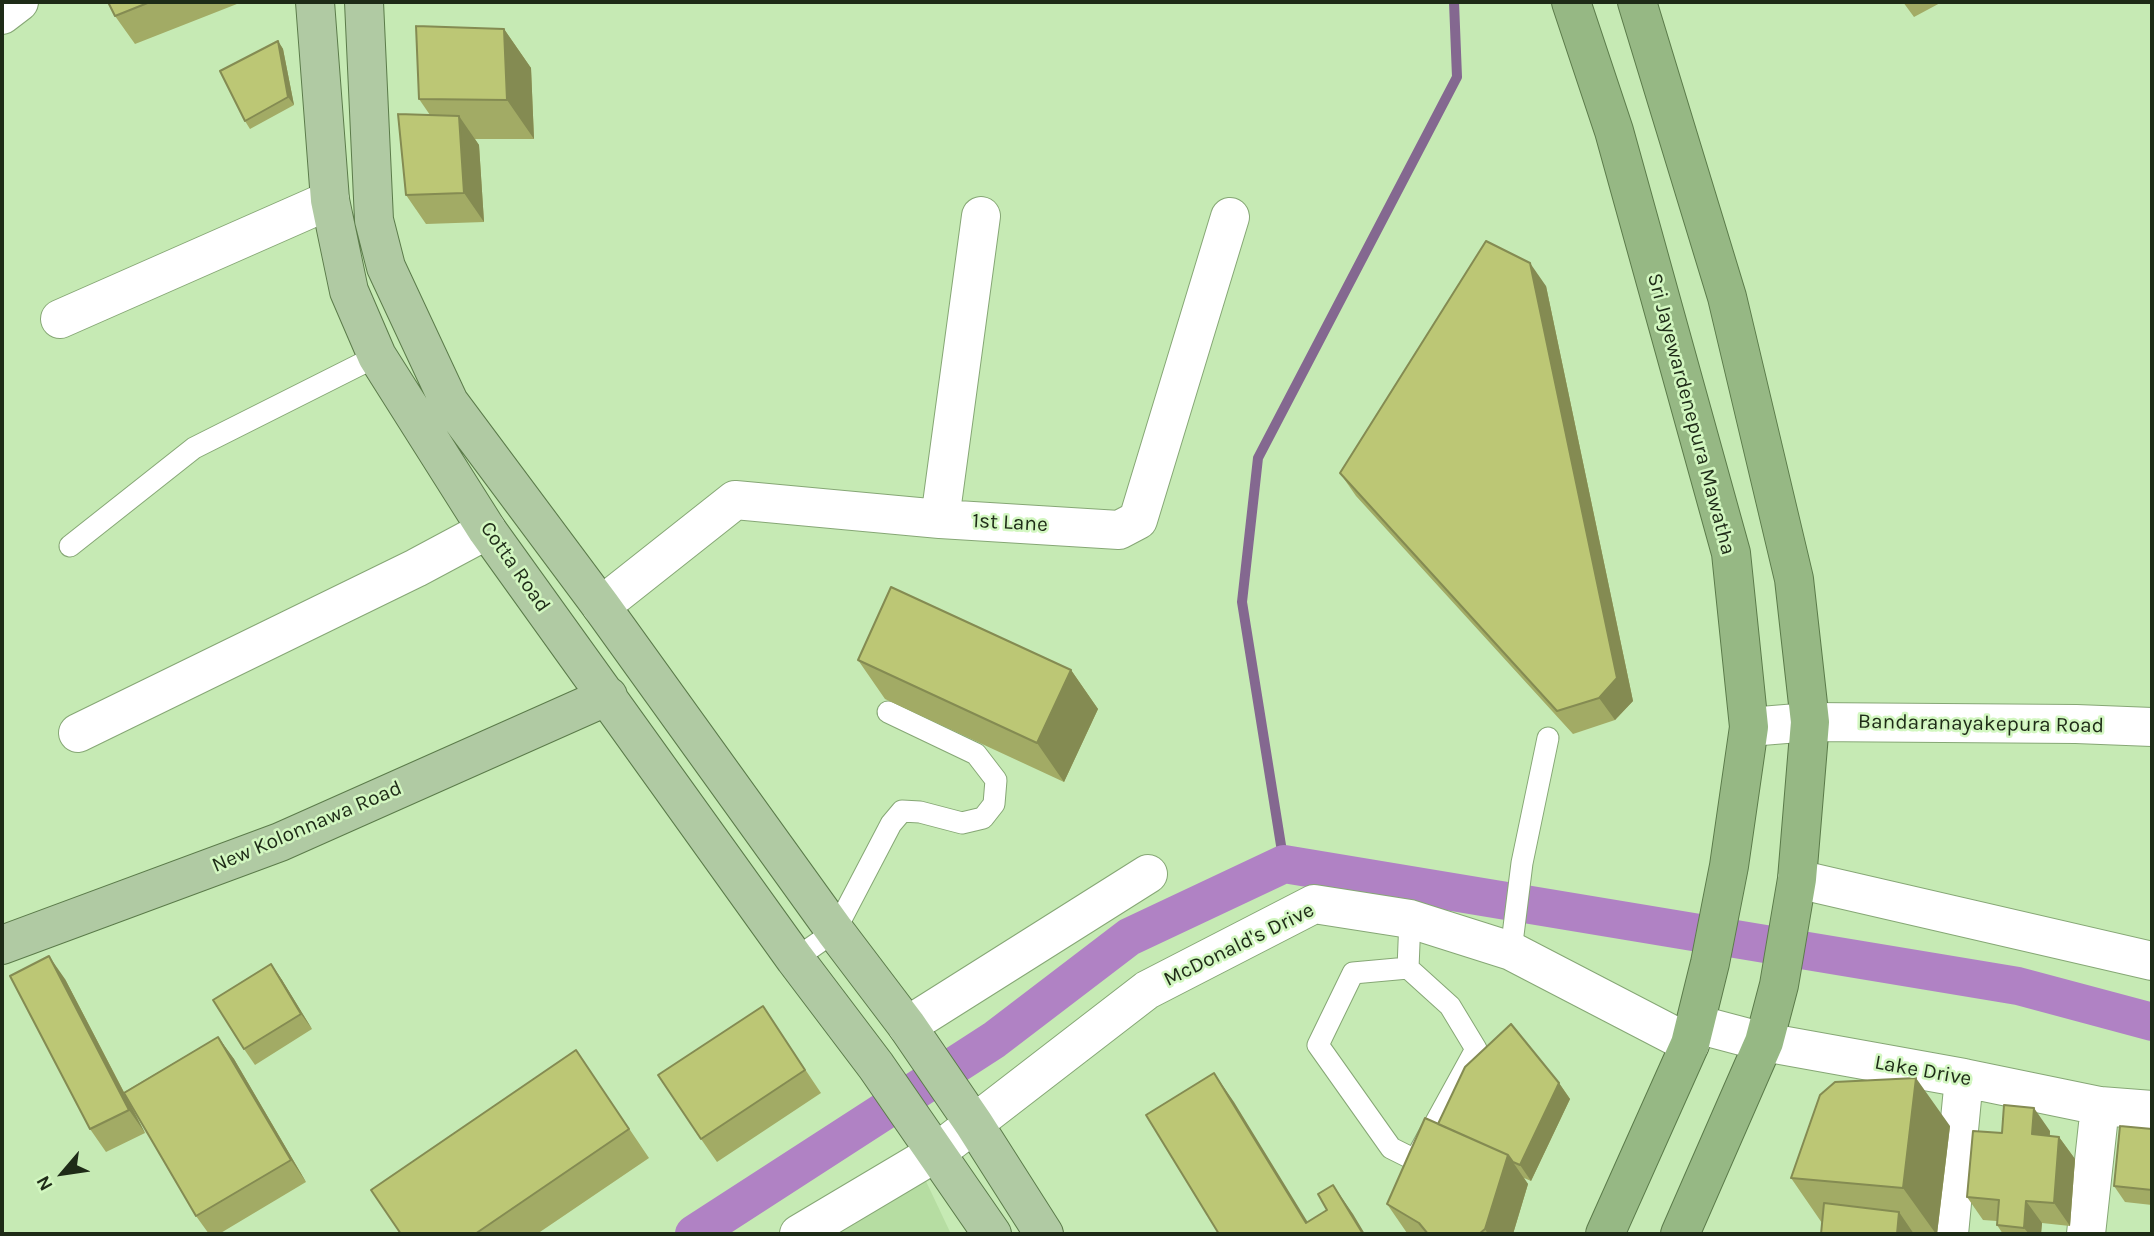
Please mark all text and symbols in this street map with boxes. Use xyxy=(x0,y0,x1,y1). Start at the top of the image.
street label: Sri Jayewardenepura Mawatha xyxy=(1641,270,1741,558)
street label: 1st Lane xyxy=(972,508,1048,538)
street label: Cotta Road xyxy=(475,517,555,617)
street label: Bandaranayakepura Road xyxy=(1858,709,2104,739)
street label: New Kolonnawa Road xyxy=(208,776,406,878)
street label: McDonald's Drive xyxy=(1160,898,1318,992)
street label: Lake Drive xyxy=(1873,1050,1973,1092)
north arrow xyxy=(28,1138,98,1208)
text: N xyxy=(32,1172,58,1194)

